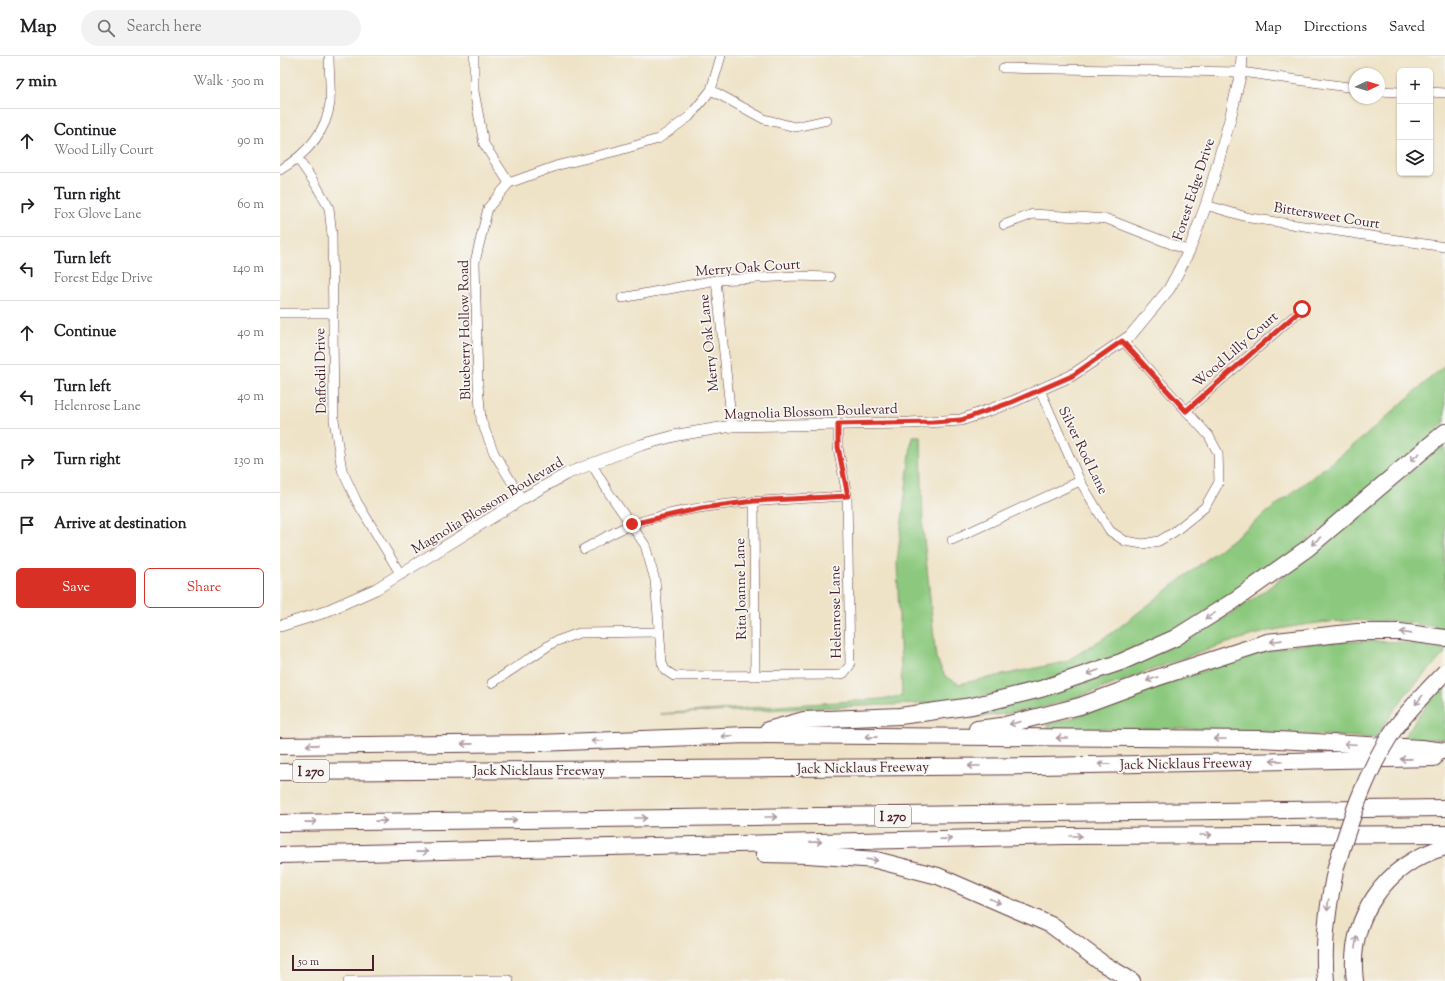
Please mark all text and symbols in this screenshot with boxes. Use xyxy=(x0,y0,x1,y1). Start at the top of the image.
search box xyxy=(81,10,361,46)
text: Map xyxy=(20,14,57,41)
icon: search xyxy=(95,17,117,39)
text: Search here xyxy=(127,17,202,38)
text: Map xyxy=(1255,18,1282,38)
text: Directions xyxy=(1304,18,1367,38)
text: Saved xyxy=(1389,18,1425,38)
north arrow xyxy=(1349,68,1385,104)
map controls xyxy=(1397,68,1433,176)
button: + xyxy=(1397,68,1433,104)
text: 7 min xyxy=(16,70,57,94)
text: Walk · 500 m xyxy=(193,73,264,91)
button: − xyxy=(1397,104,1433,140)
text: Continue xyxy=(54,121,116,142)
icon: ahead xyxy=(16,130,38,152)
text: 90 m xyxy=(237,132,264,150)
street label: Forest Edge Drive xyxy=(1169,136,1221,243)
button: layers xyxy=(1397,140,1433,176)
text: Wood Lilly Court xyxy=(54,142,153,160)
text: Turn right xyxy=(54,185,120,206)
icon: right xyxy=(16,194,38,216)
text: 60 m xyxy=(237,196,264,214)
street label: Bittersweet Court xyxy=(1272,199,1381,235)
text: Fox Glove Lane xyxy=(54,206,141,224)
text: Turn left xyxy=(54,249,111,270)
street label: Merry Oak Court xyxy=(695,255,802,283)
icon: left xyxy=(16,258,38,280)
text: 140 m xyxy=(233,260,264,278)
street label: Blueberry Hollow Road xyxy=(455,260,477,400)
text: Forest Edge Drive xyxy=(54,270,153,288)
street label: Merry Oak Lane xyxy=(695,293,725,393)
route start xyxy=(1293,300,1311,318)
street label: Wood Lilly Court xyxy=(1189,308,1283,393)
icon: ahead xyxy=(16,322,38,344)
text: Continue xyxy=(54,322,116,343)
text: 40 m xyxy=(237,324,264,342)
street label: Daffodil Drive xyxy=(311,328,333,414)
text: Turn left xyxy=(54,377,111,398)
icon: left xyxy=(16,386,38,408)
text: 40 m xyxy=(237,388,264,406)
text: Helenrose Lane xyxy=(54,398,141,416)
street label: Magnolia Blossom Boulevard xyxy=(724,400,898,426)
street label: Silver Rod Lane xyxy=(1052,404,1112,498)
icon: right xyxy=(16,450,38,472)
text: Turn right xyxy=(54,450,120,471)
text: 130 m xyxy=(234,452,264,470)
street label: Magnolia Blossom Boulevard xyxy=(408,453,568,560)
one-way arrow xyxy=(1409,453,1420,461)
icon: arrive xyxy=(16,514,38,536)
text: Arrive at destination xyxy=(54,514,187,535)
route end xyxy=(623,515,641,533)
one-way arrow xyxy=(1310,536,1321,545)
street label: Rita Joanne Lane xyxy=(731,538,753,640)
street label: Helenrose Lane xyxy=(826,565,848,659)
button: Save xyxy=(16,568,136,608)
button: Share xyxy=(144,568,264,608)
one-way arrow xyxy=(1205,612,1216,620)
one-way arrow xyxy=(1400,629,1413,637)
one-way arrow xyxy=(1270,637,1283,645)
one-way arrow xyxy=(1087,669,1099,677)
one-way arrow xyxy=(1146,676,1158,684)
one-way arrow xyxy=(1414,695,1423,706)
one-way arrow xyxy=(1008,720,1021,727)
one-way arrow xyxy=(721,732,734,739)
one-way arrow xyxy=(865,733,878,741)
one-way arrow xyxy=(1056,734,1069,742)
one-way arrow xyxy=(1214,735,1227,743)
one-way arrow xyxy=(591,737,604,745)
one-way arrow xyxy=(461,740,474,748)
one-way arrow xyxy=(306,741,319,749)
one-way arrow xyxy=(1344,741,1357,748)
street label: Jack Nicklaus Freeway xyxy=(1119,754,1252,776)
one-way arrow xyxy=(1400,755,1413,763)
one-way arrow xyxy=(1270,757,1283,765)
street label: Jack Nicklaus Freeway xyxy=(796,758,929,780)
road number: I 270 xyxy=(293,760,329,782)
one-way arrow xyxy=(1098,761,1111,768)
street label: Jack Nicklaus Freeway xyxy=(472,762,605,782)
one-way arrow xyxy=(968,762,981,770)
road number: I 270 xyxy=(875,805,911,827)
one-way arrow xyxy=(764,813,777,821)
one-way arrow xyxy=(634,814,647,822)
one-way arrow xyxy=(504,816,517,823)
one-way arrow xyxy=(374,817,387,825)
one-way arrow xyxy=(304,818,317,826)
one-way arrow xyxy=(1199,831,1212,839)
one-way arrow xyxy=(1069,832,1082,840)
one-way arrow xyxy=(939,835,952,843)
one-way arrow xyxy=(809,839,822,846)
one-way arrow xyxy=(415,848,428,856)
one-way arrow xyxy=(865,856,878,864)
one-way arrow xyxy=(988,897,1000,905)
one-way arrow xyxy=(1324,898,1332,911)
one-way arrow xyxy=(1352,936,1360,949)
scale bar xyxy=(292,953,374,972)
text: 50 m xyxy=(298,954,319,970)

